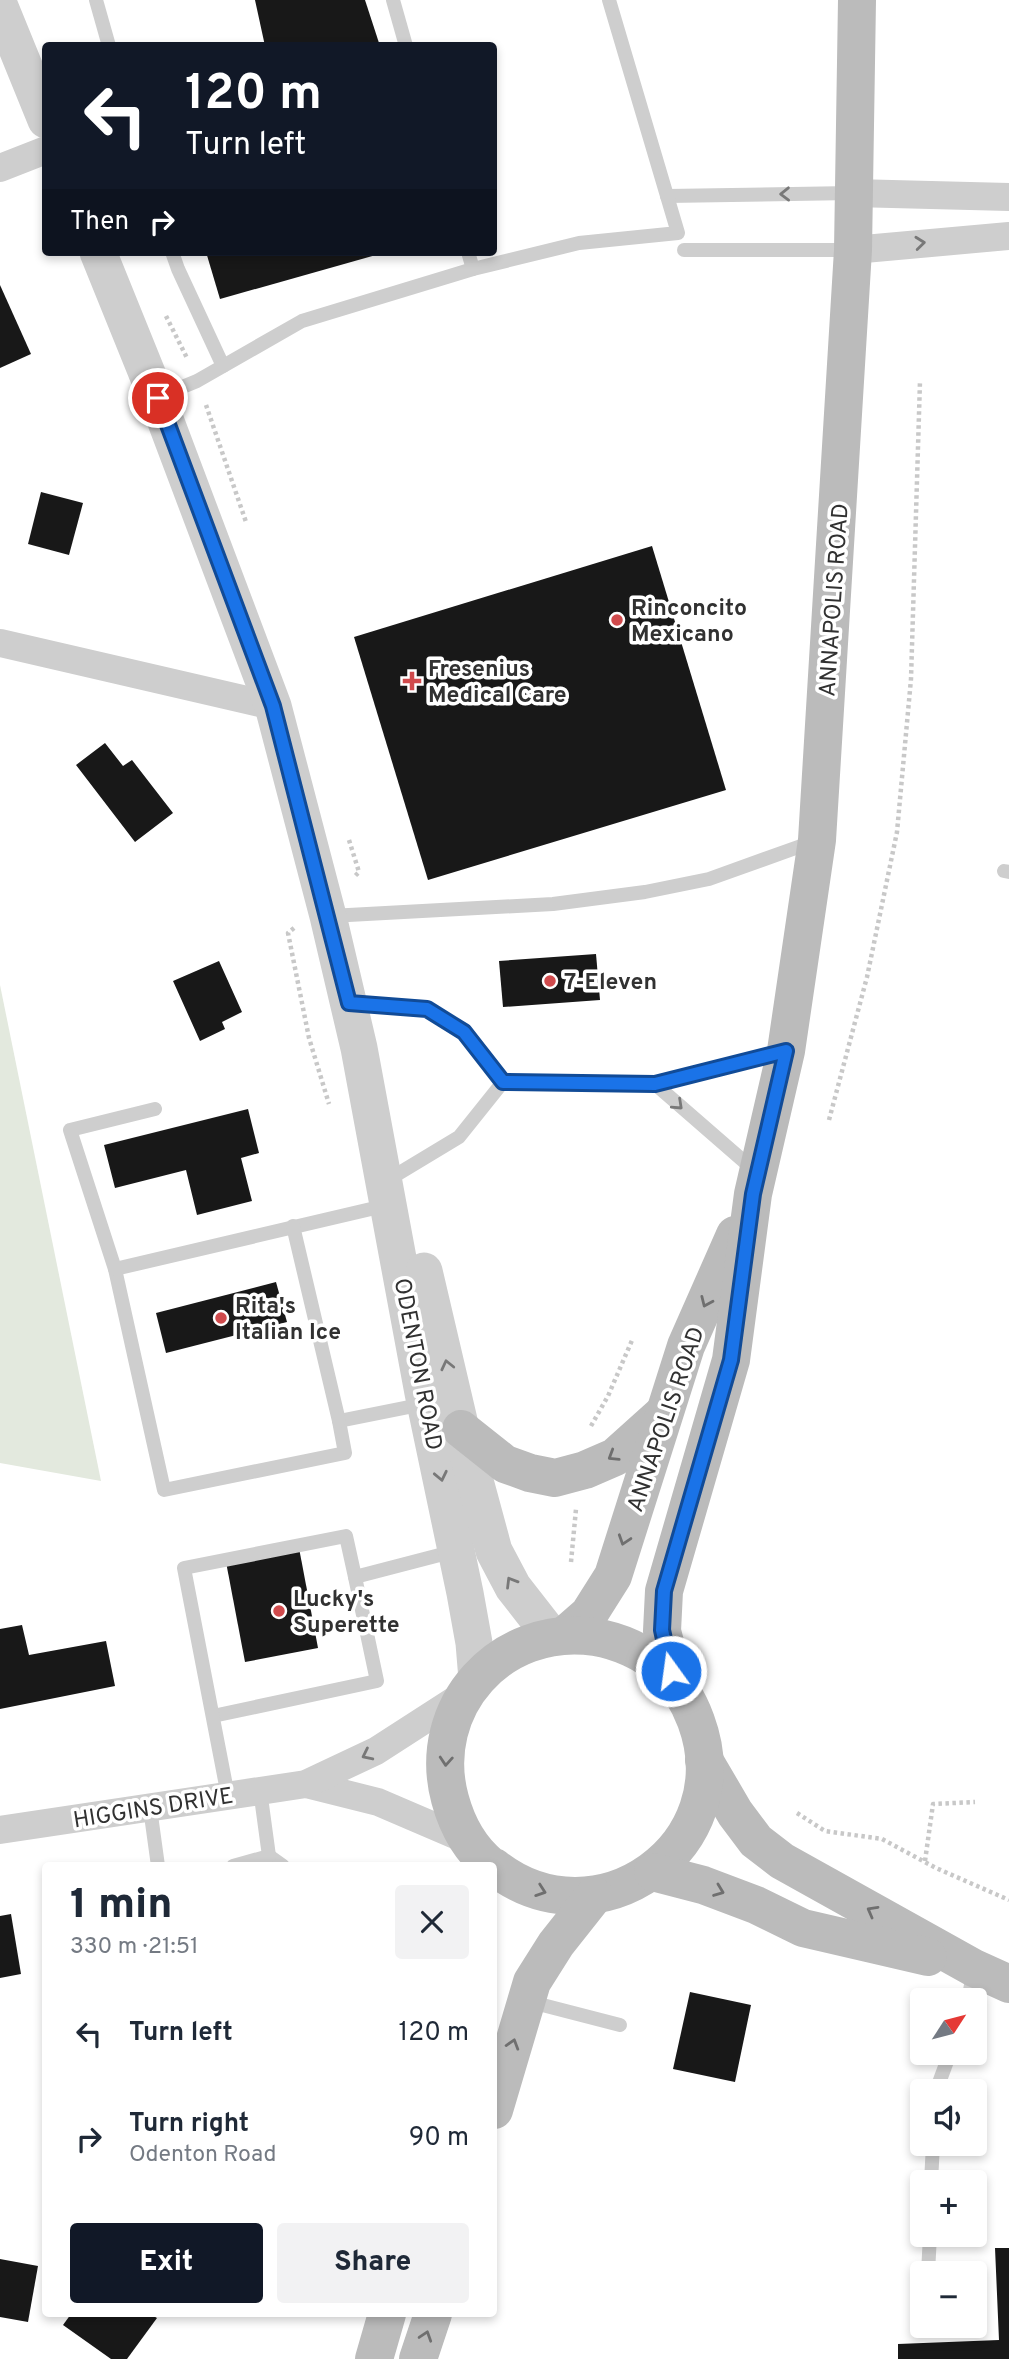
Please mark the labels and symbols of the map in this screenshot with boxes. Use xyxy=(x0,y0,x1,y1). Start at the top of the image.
one-way arrow xyxy=(779,186,790,201)
one-way arrow xyxy=(915,236,926,251)
pin xyxy=(128,368,188,428)
street label: ANNAPOLIS ROAD xyxy=(814,502,857,698)
place label: Rinconcito Mexicano xyxy=(631,595,747,650)
marker: Rinconcito Mexicano xyxy=(609,612,625,628)
place label: Fresenius Medical Care xyxy=(428,656,567,711)
marker: Fresenius Medical Care xyxy=(402,671,422,691)
place label: 7-Eleven xyxy=(564,969,657,998)
marker: 7-Eleven xyxy=(542,973,558,989)
one-way arrow xyxy=(670,1097,683,1110)
street label: ODENTON ROAD xyxy=(386,1276,447,1453)
place label: Rita's Italian Ice xyxy=(235,1293,341,1348)
one-way arrow xyxy=(700,1294,714,1307)
marker: Rita's Italian Ice xyxy=(213,1310,229,1326)
street label: ANNAPOLIS ROAD xyxy=(622,1323,713,1516)
one-way arrow xyxy=(441,1359,455,1371)
one-way arrow xyxy=(608,1447,621,1460)
one-way arrow xyxy=(433,1470,448,1482)
one-way arrow xyxy=(618,1533,632,1546)
one-way arrow xyxy=(507,1577,520,1590)
place label: Lucky's Superette xyxy=(293,1586,400,1641)
marker: Lucky's Superette xyxy=(271,1603,287,1619)
position arrow xyxy=(634,1634,708,1708)
one-way arrow xyxy=(361,1746,374,1760)
one-way arrow xyxy=(438,1756,453,1767)
street label: HIGGINS DRIVE xyxy=(71,1783,236,1836)
one-way arrow xyxy=(712,1882,724,1896)
one-way arrow xyxy=(534,1883,546,1897)
one-way arrow xyxy=(867,1906,879,1919)
north arrow xyxy=(910,1988,987,2065)
one-way arrow xyxy=(505,2038,520,2050)
one-way arrow xyxy=(418,2331,432,2343)

